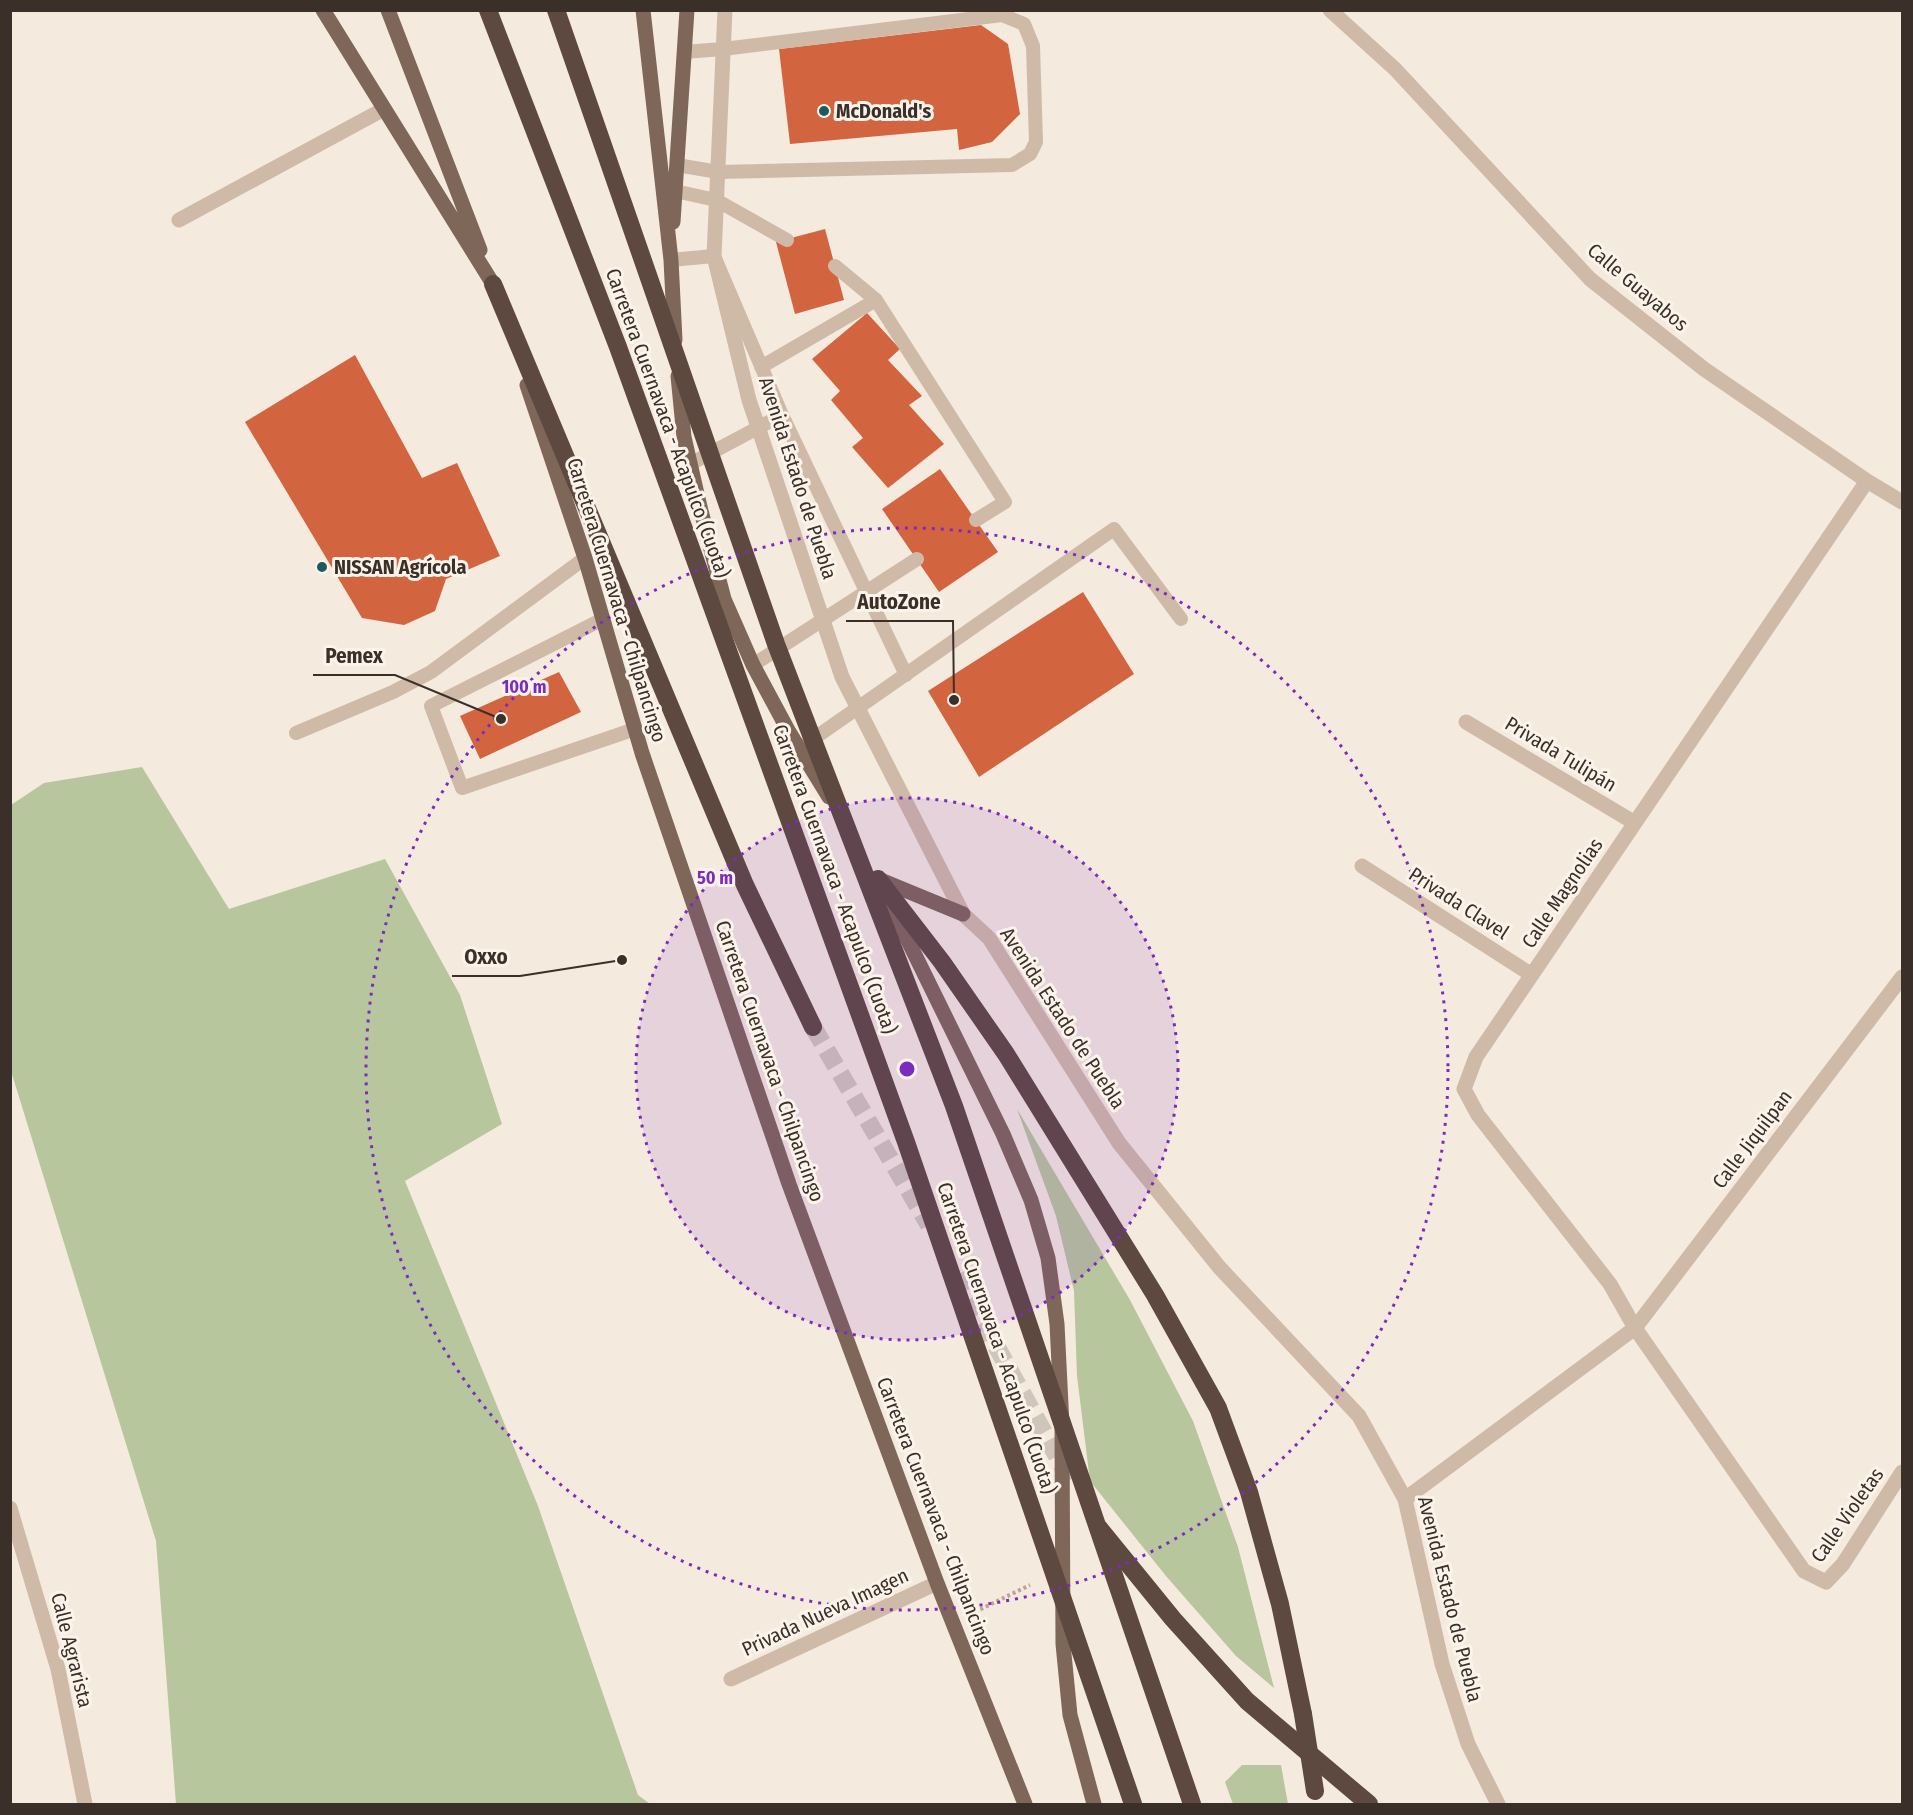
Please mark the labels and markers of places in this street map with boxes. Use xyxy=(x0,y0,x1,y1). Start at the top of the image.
place label: McDonald's xyxy=(836,99,931,123)
marker: McDonald's xyxy=(817,104,831,118)
place label: NISSAN Agrícola xyxy=(334,555,466,579)
marker: NISSAN Agrícola xyxy=(315,560,329,574)
callout: AutoZone xyxy=(846,582,953,621)
callout: Pemex xyxy=(313,636,395,675)
callout: Oxxo xyxy=(452,937,520,976)
centre of rings xyxy=(897,1059,917,1079)

